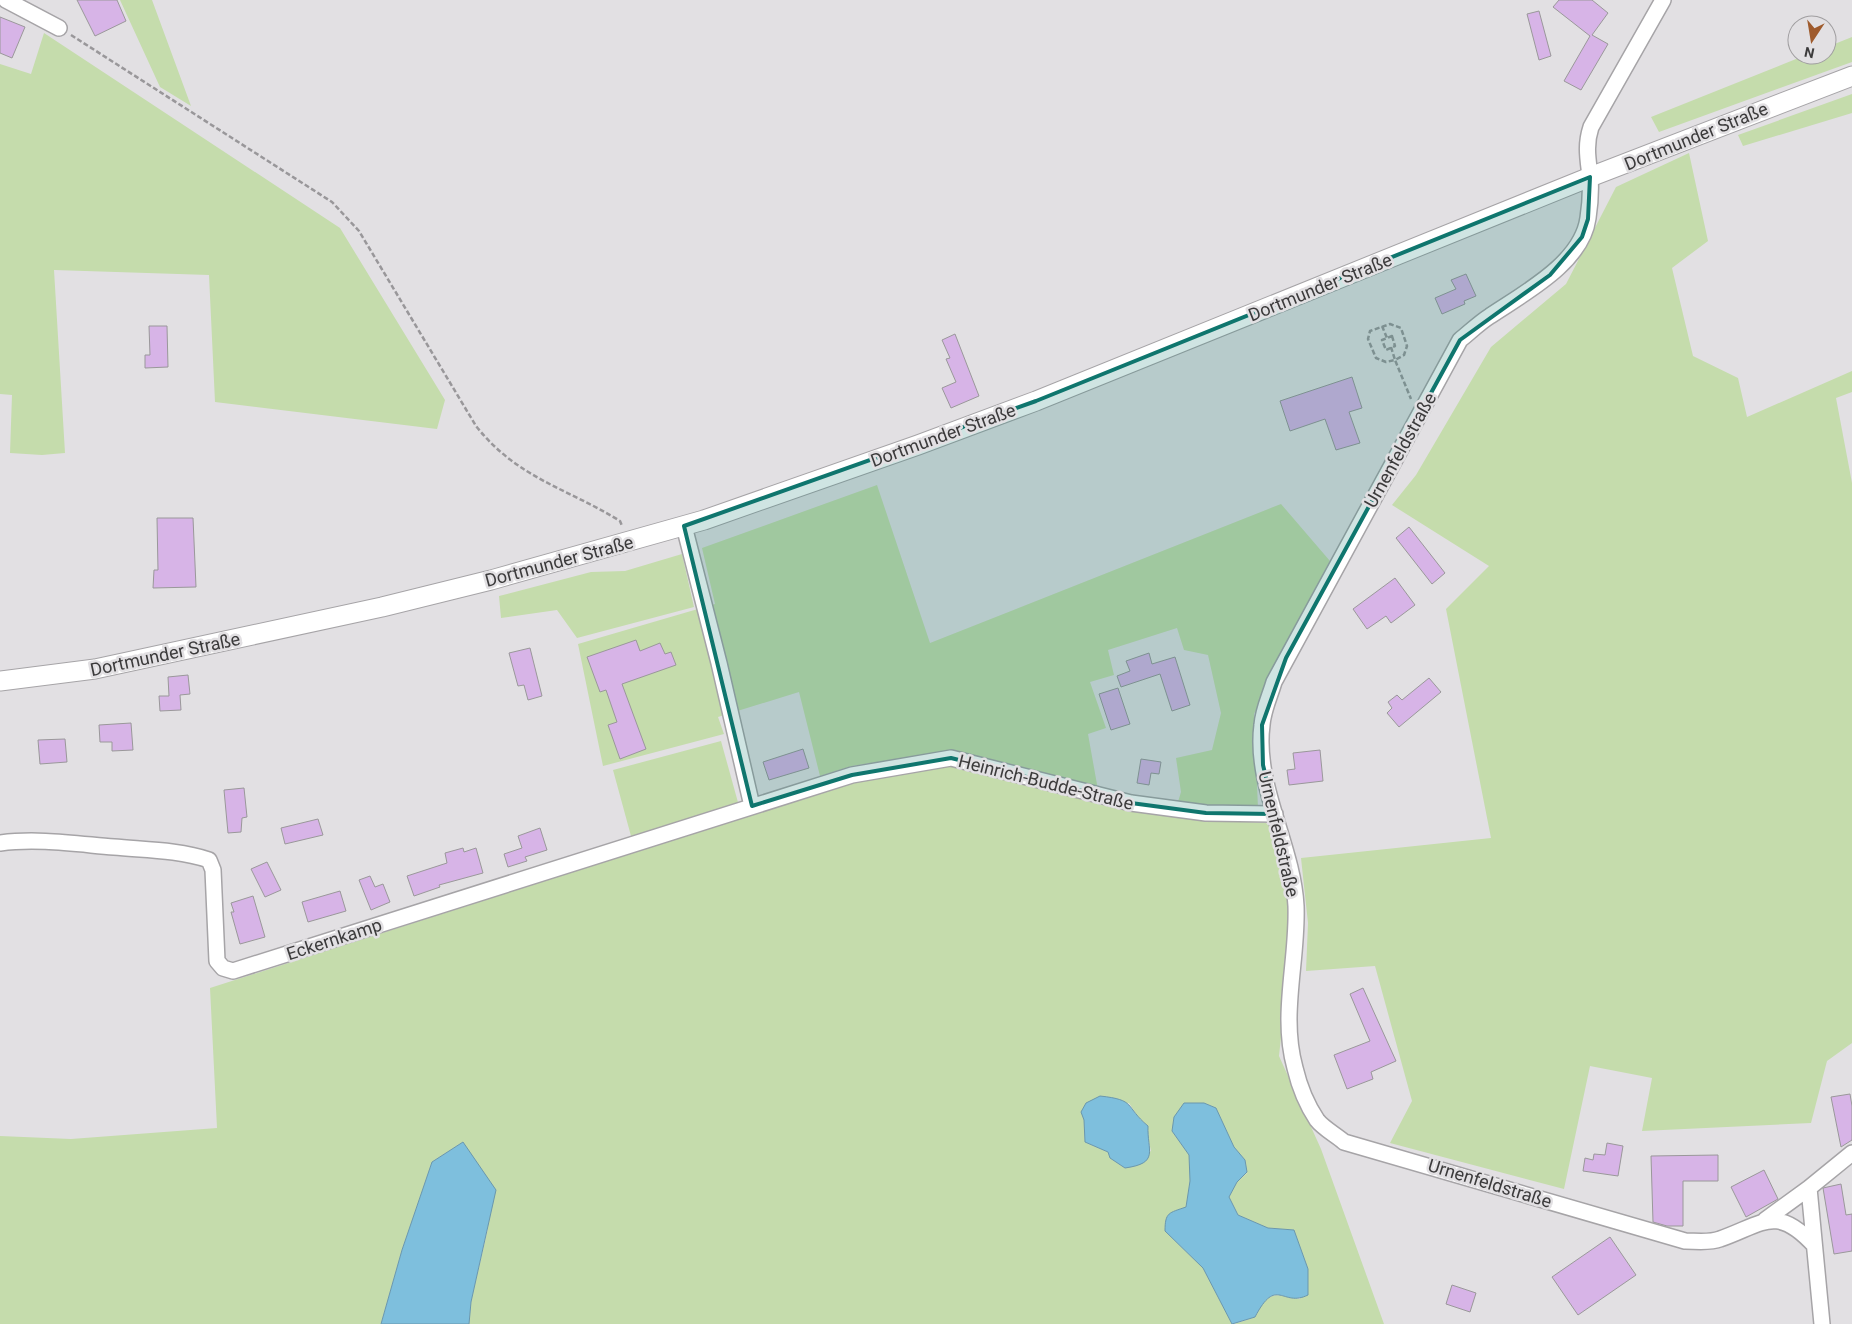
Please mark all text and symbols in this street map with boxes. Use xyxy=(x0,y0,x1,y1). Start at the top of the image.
north arrow xyxy=(1787,15,1837,65)
text: N xyxy=(1803,44,1816,62)
street label: Dortmunder Straße xyxy=(1621,98,1771,174)
street label: Dortmunder Straße xyxy=(1245,249,1395,325)
street label: Urnenfeldstraße xyxy=(1360,389,1440,511)
street label: Dortmunder Straße xyxy=(868,399,1018,471)
street label: Dortmunder Straße xyxy=(482,531,636,591)
street label: Dortmunder Straße xyxy=(88,628,242,680)
street label: Heinrich-Budde-Straße xyxy=(956,750,1136,814)
street label: Urnenfeldstraße xyxy=(1254,769,1304,899)
street label: Eckernkamp xyxy=(284,914,384,964)
street label: Urnenfeldstraße xyxy=(1426,1154,1554,1212)

